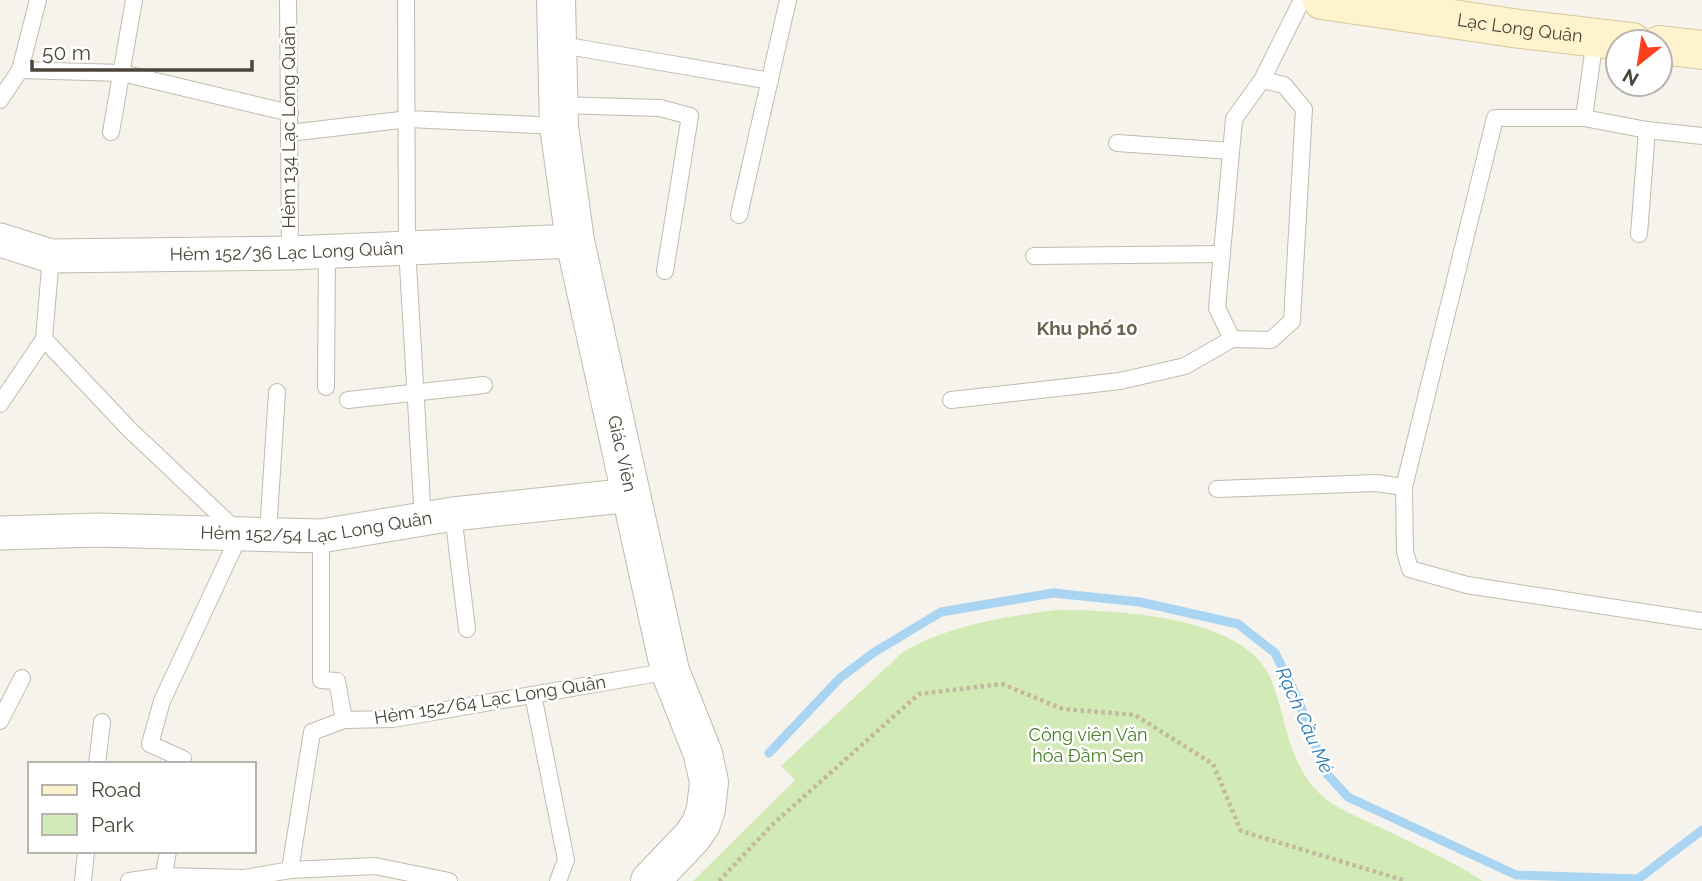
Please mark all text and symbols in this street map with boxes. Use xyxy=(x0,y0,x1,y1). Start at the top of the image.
street label: Lạc Long Quân xyxy=(1456,9,1584,46)
street label: Hẻm 134 Lạc Long Quân xyxy=(278,25,299,229)
scale bar xyxy=(32,28,252,72)
north arrow xyxy=(1604,28,1674,98)
text: 50 m xyxy=(42,40,91,65)
text: N xyxy=(1619,65,1642,91)
street label: Hẻm 152/36 Lạc Long Quân xyxy=(169,237,404,265)
district label: Khu phố 10 xyxy=(1036,317,1138,339)
street label: Giác Viên xyxy=(604,413,641,494)
street label: Hẻm 152/54 Lạc Long Quân xyxy=(200,507,433,546)
water label: Rạch Cầu Mé xyxy=(1272,663,1338,777)
street label: Hẻm 152/64 Lạc Long Quân xyxy=(373,671,607,728)
park label: Công viên Văn hóa Đầm Sen xyxy=(1029,724,1147,766)
legend xyxy=(28,762,256,853)
text: Road xyxy=(91,777,141,802)
text: Park xyxy=(91,812,134,837)

